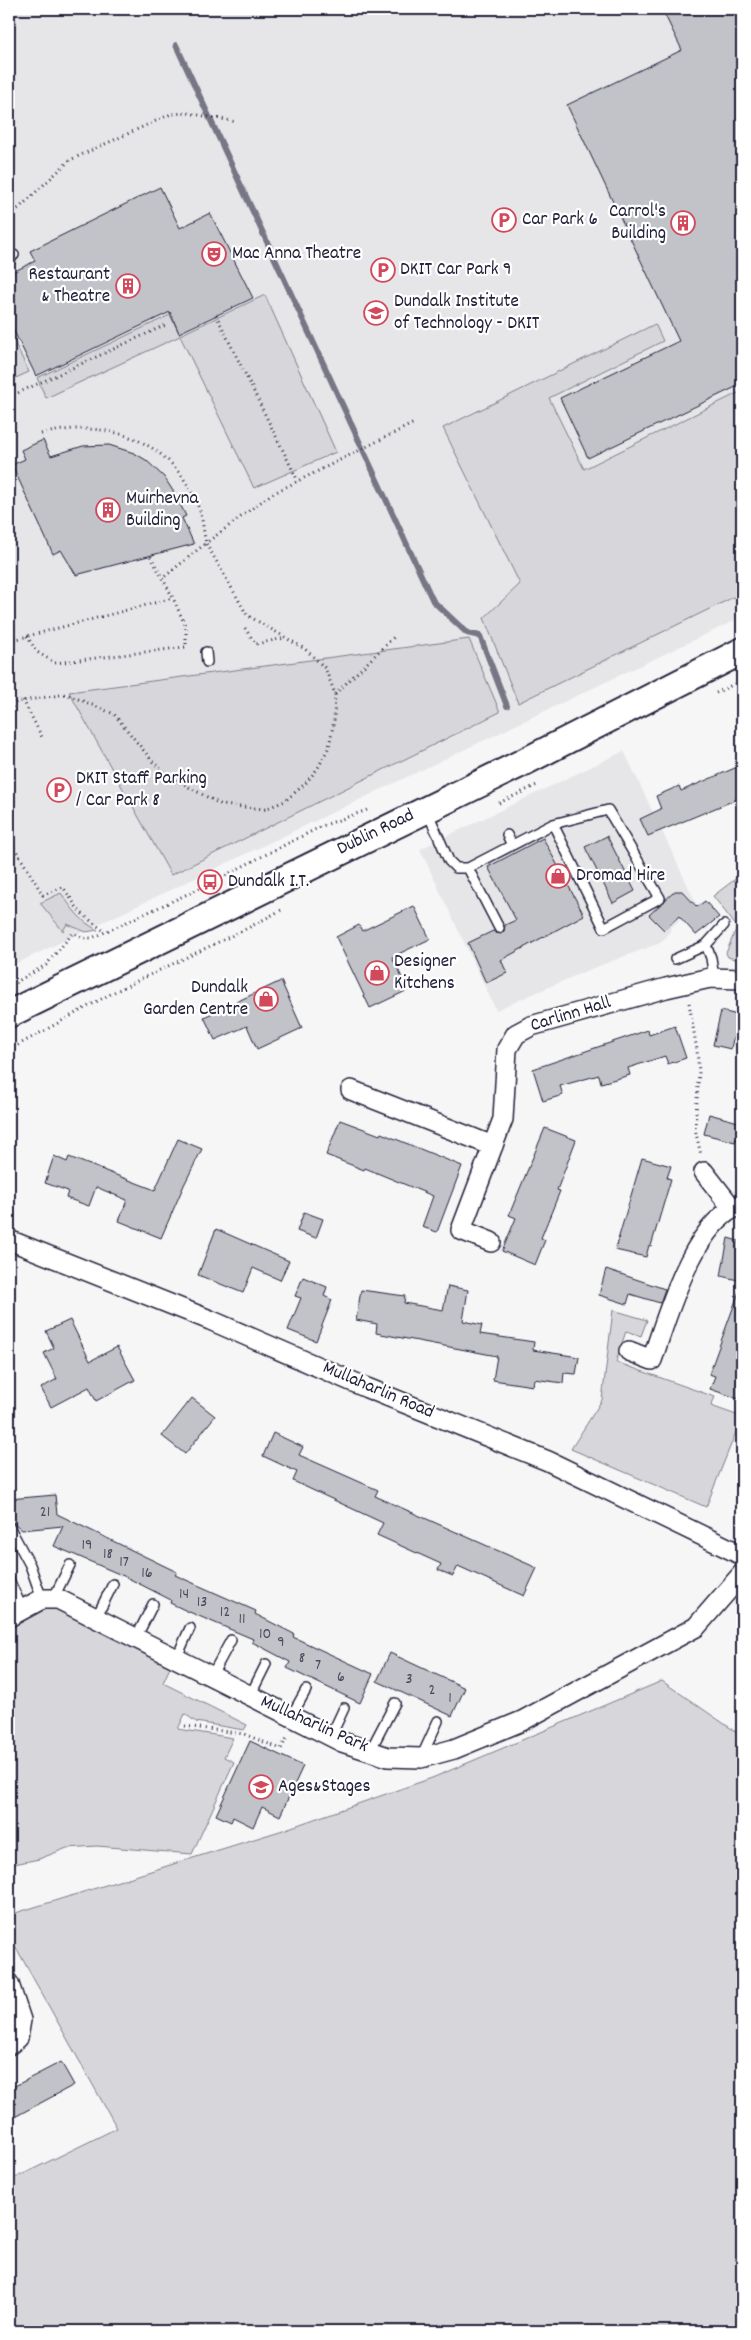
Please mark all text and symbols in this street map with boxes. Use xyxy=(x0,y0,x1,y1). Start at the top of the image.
place label: Carrol's Building xyxy=(609,199,666,248)
parking icon: Car Park 6 xyxy=(491,207,517,233)
place label: Car Park 6 xyxy=(522,207,598,234)
building icon: Carrol's Building xyxy=(670,210,696,236)
theatre icon: Mac Anna Theatre xyxy=(201,241,227,267)
place label: Mac Anna Theatre xyxy=(232,241,361,268)
parking icon: DKIT Car Park 9 xyxy=(370,257,396,283)
place label: DKIT Car Park 9 xyxy=(400,257,512,284)
place label: Restaurant & Theatre xyxy=(29,262,110,311)
building icon: Restaurant & Theatre xyxy=(115,273,141,299)
place label: Dundalk Institute of Technology - DKIT xyxy=(394,289,540,338)
school or university icon: Dundalk Institute of Technology - DKIT xyxy=(363,300,389,326)
place label: Muirhevna Building xyxy=(126,486,200,535)
building icon: Muirhevna Building xyxy=(95,497,121,523)
place label: DKIT Staff Parking / Car Park 8 xyxy=(76,766,207,815)
parking icon: DKIT Staff Parking / Car Park 8 xyxy=(46,777,72,803)
street label: Dublin Road xyxy=(333,803,419,863)
shop icon: Dromad Hire xyxy=(545,863,571,889)
place label: Dromad Hire xyxy=(576,863,665,890)
bus stop icon: Dundalk I.T. xyxy=(197,869,223,895)
place label: Dundalk I.T. xyxy=(228,869,309,896)
place label: Designer Kitchens xyxy=(394,949,456,998)
shop icon: Designer Kitchens xyxy=(364,960,390,986)
place label: Dundalk Garden Centre xyxy=(143,975,248,1024)
shop icon: Dundalk Garden Centre xyxy=(253,986,279,1012)
street label: Carlinn Hall xyxy=(527,990,615,1040)
street label: Mullaharlin Road xyxy=(318,1355,438,1427)
house number: 21 xyxy=(40,1501,50,1524)
house number: 19 xyxy=(82,1534,92,1557)
house number: 18 xyxy=(103,1543,113,1566)
house number: 17 xyxy=(119,1551,129,1574)
house number: 16 xyxy=(141,1562,153,1585)
house number: 14 xyxy=(179,1583,189,1606)
house number: 13 xyxy=(197,1591,207,1614)
house number: 12 xyxy=(220,1601,230,1624)
house number: 11 xyxy=(238,1608,246,1631)
house number: 10 xyxy=(259,1623,271,1646)
house number: 9 xyxy=(277,1631,285,1654)
house number: 8 xyxy=(299,1647,305,1670)
house number: 7 xyxy=(315,1654,321,1677)
house number: 6 xyxy=(337,1666,345,1689)
house number: 3 xyxy=(405,1668,413,1691)
house number: 2 xyxy=(429,1679,436,1702)
house number: 1 xyxy=(448,1687,452,1710)
street label: Mullaharlin Park xyxy=(256,1689,372,1761)
school or university icon: Ages&Stages xyxy=(248,1774,274,1800)
place label: Ages&Stages xyxy=(278,1774,370,1801)

